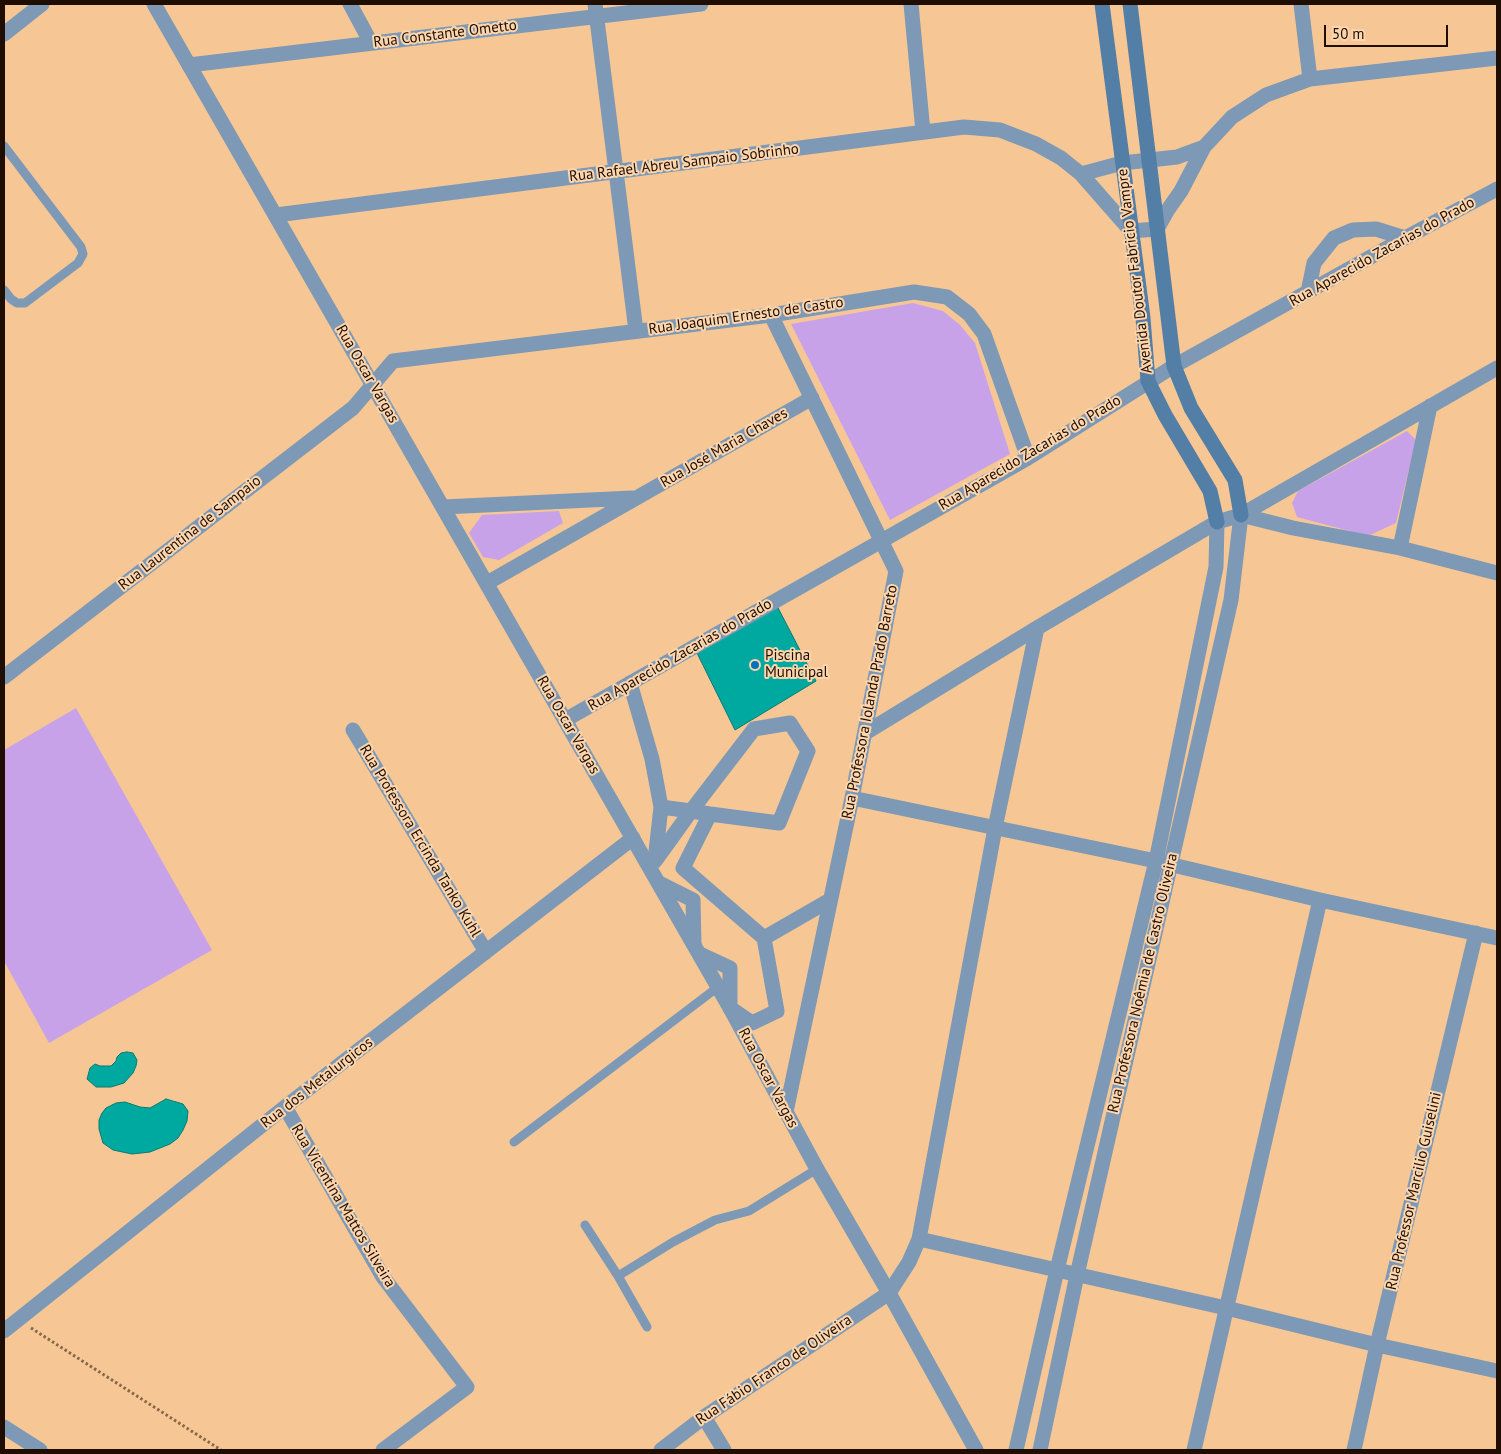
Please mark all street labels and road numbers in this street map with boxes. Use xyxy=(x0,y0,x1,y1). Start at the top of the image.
street label: Rua Constante Ometto xyxy=(372,16,518,52)
street label: Rua Rafael Abreu Sampaio Sobrinho xyxy=(568,140,800,186)
street label: Avenida Doutor Fabricio Vampre xyxy=(1114,168,1156,374)
street label: Rua Aparecido Zacarias do Prado xyxy=(1286,193,1478,311)
street label: Rua Joaquim Ernesto de Castro xyxy=(647,293,845,339)
street label: Rua Oscar Vargas xyxy=(332,322,402,426)
street label: Rua Aparecido Zacarias do Prado xyxy=(936,391,1124,515)
street label: Rua José Maria Chaves xyxy=(657,404,791,492)
street label: Rua Laurentina de Sampaio xyxy=(115,472,265,594)
street label: Rua Professora Iolanda Prado Barreto xyxy=(838,583,902,821)
street label: Rua Aparecido Zacarias do Prado xyxy=(585,595,775,715)
street label: Rua Oscar Vargas xyxy=(533,673,603,777)
street label: Rua Professora Ercinda Tanko Kuhl xyxy=(355,742,485,940)
street label: Rua Professora Noêmia de Castro Oliveira xyxy=(1104,851,1182,1115)
street label: Rua Oscar Vargas xyxy=(734,1025,802,1131)
street label: Rua dos Metalurgicos xyxy=(257,1034,377,1132)
street label: Rua Professor Marcilio Guiselini xyxy=(1382,1090,1446,1292)
street label: Rua Vicentina Mattos Silveira xyxy=(287,1121,399,1291)
street label: Rua Fábio Franco de Oliveira xyxy=(693,1311,855,1429)

